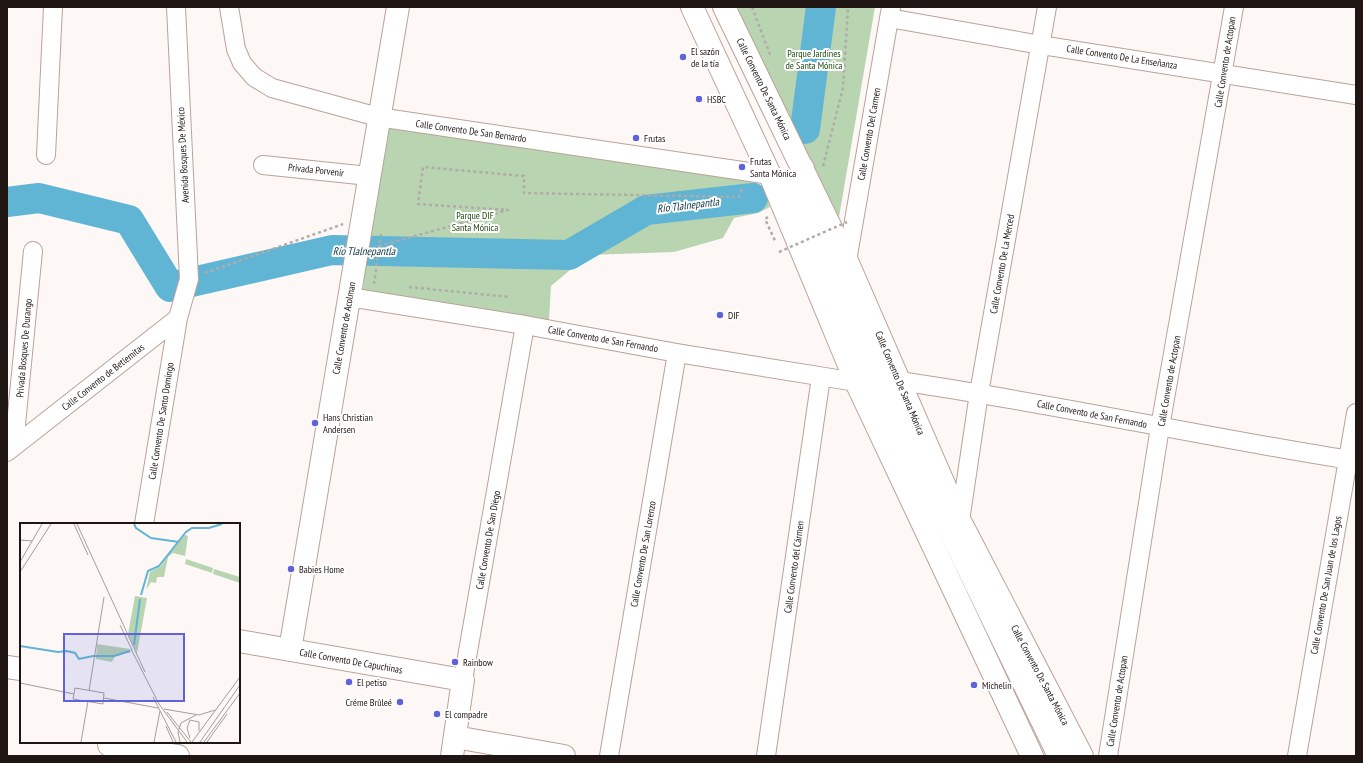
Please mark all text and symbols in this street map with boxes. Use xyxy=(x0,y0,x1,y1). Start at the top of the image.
street label: Calle Convento de Actopan xyxy=(1211,15,1239,109)
street label: Calle Convento De Santa Mónica xyxy=(734,36,794,142)
street label: Calle Convento De La Enseñanza xyxy=(1066,42,1178,72)
place label: El sazón de la tía xyxy=(691,45,719,70)
park label: Parque Jardines de Santa Mónica xyxy=(786,47,842,72)
marker: El sazón de la tía xyxy=(678,52,688,62)
street label: Calle Convento Del Carmen xyxy=(854,87,884,181)
place label: HSBC xyxy=(707,93,726,106)
marker: HSBC xyxy=(694,94,704,104)
street label: Avenida Bosques De México xyxy=(174,107,192,203)
street label: Calle Convento De San Bernardo xyxy=(415,117,527,145)
place label: Frutas xyxy=(644,132,666,145)
marker: Frutas xyxy=(631,133,641,143)
place label: Frutas Santa Mónica xyxy=(750,155,796,180)
street label: Privada Porvenir xyxy=(287,161,345,179)
marker: Frutas Santa Mónica xyxy=(737,162,747,172)
water label: Río Tlalnepantla xyxy=(656,194,720,216)
park label: Parque DIF Santa Mónica xyxy=(452,209,498,234)
street label: Calle Convento De La Merced xyxy=(987,213,1017,315)
water label: Río Tlalnepantla xyxy=(333,244,396,258)
street label: Calle Convento de Acolman xyxy=(329,281,359,375)
street label: Privada Bosques De Durango xyxy=(13,298,35,398)
place label: DIF xyxy=(728,309,740,322)
marker: DIF xyxy=(715,310,725,320)
street label: Calle Convento de San Fernando xyxy=(547,323,659,355)
street label: Calle Convento De Santa Mónica xyxy=(872,329,928,437)
street label: Calle Convento de Actopan xyxy=(1155,335,1183,427)
street label: Calle Convento de Betlemitas xyxy=(59,340,147,413)
street label: Calle Convento De Santo Domingo xyxy=(145,361,177,481)
street label: Calle Convento de San Fernando xyxy=(1036,397,1148,431)
place label: Hans Christian Andersen xyxy=(323,411,373,436)
marker: Hans Christian Andersen xyxy=(310,418,320,428)
street label: Calle Convento De San Diego xyxy=(473,489,503,591)
street label: Calle Convento De San Lorenzo xyxy=(627,500,659,608)
street label: Calle Convento De San Juan de los Lagos xyxy=(1307,514,1345,655)
street label: Calle Convento del Cármen xyxy=(781,520,807,614)
inset map xyxy=(20,523,240,743)
place label: Babies Home xyxy=(299,563,344,576)
marker: Babies Home xyxy=(286,564,296,574)
street label: Calle Convento De Santa Mónica xyxy=(1008,623,1072,727)
street label: Calle Convento De Capuchinas xyxy=(298,646,404,677)
street label: Calle Convento de Actopan xyxy=(1103,654,1131,748)
place label: Rainbow xyxy=(463,656,493,669)
marker: Rainbow xyxy=(450,657,460,667)
place label: El petiso xyxy=(357,676,387,689)
marker: El petiso xyxy=(344,677,354,687)
place label: Michelin xyxy=(982,679,1012,692)
marker: Michelin xyxy=(969,680,979,690)
place label: Créme Brûleé xyxy=(346,696,392,709)
marker: Créme Brûleé xyxy=(395,697,405,707)
place label: El compadre xyxy=(445,708,488,721)
marker: El compadre xyxy=(432,709,442,719)

